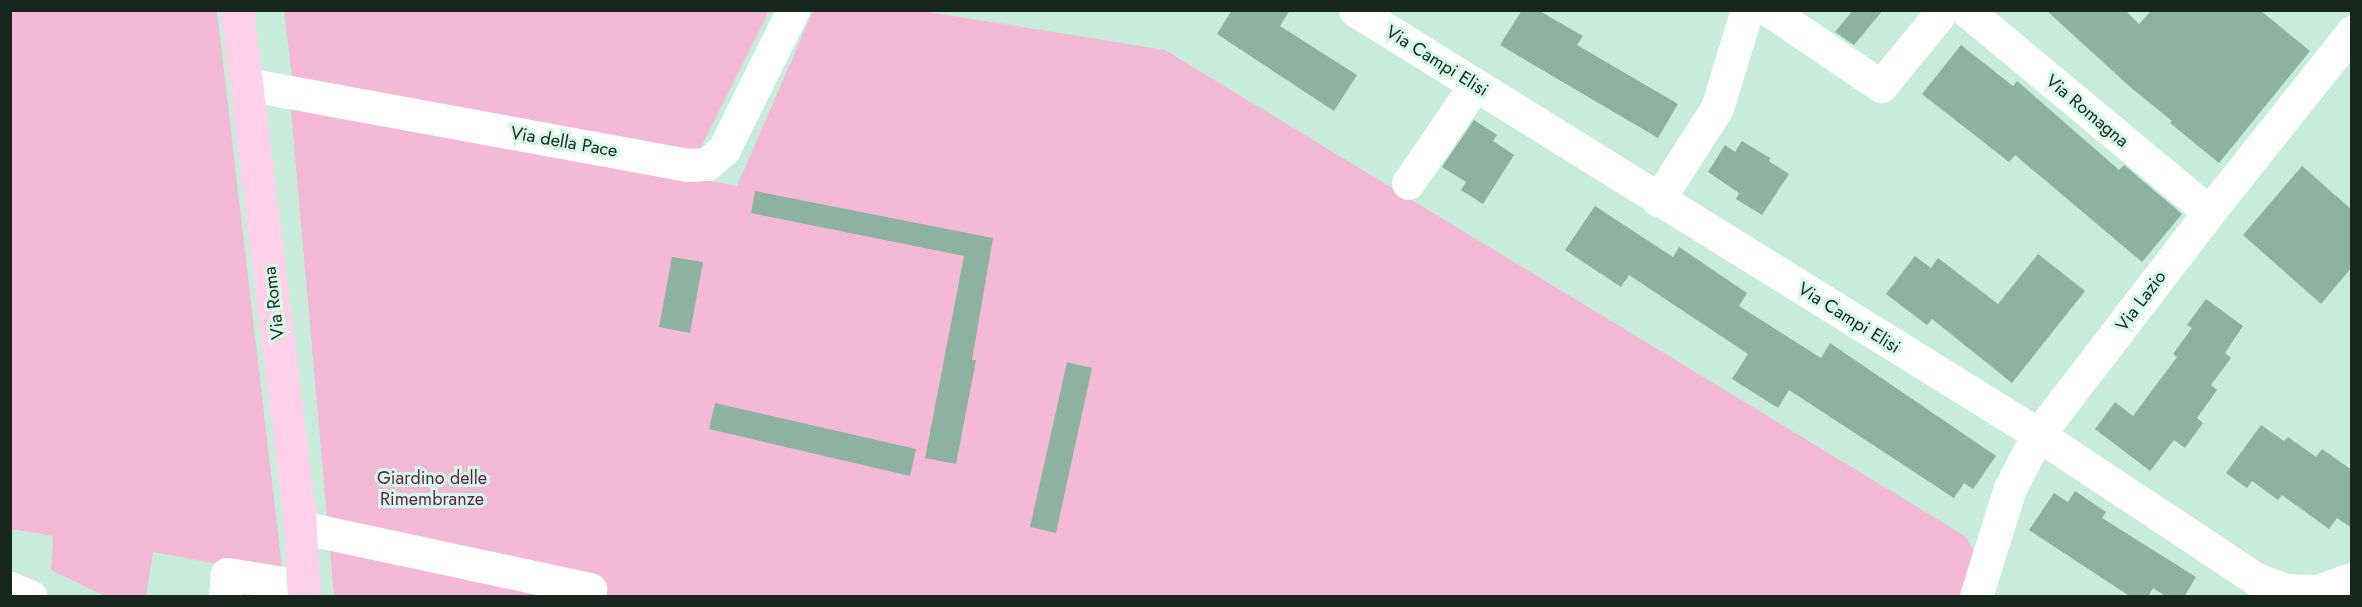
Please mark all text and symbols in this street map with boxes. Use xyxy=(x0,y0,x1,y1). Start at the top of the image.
street label: Via Campi Elisi xyxy=(1382,21,1492,101)
street label: Via Romagna xyxy=(2041,70,2133,152)
street label: Via della Pace xyxy=(509,122,619,162)
street label: Via Roma xyxy=(259,265,289,341)
street label: Via Lazio xyxy=(2111,266,2171,336)
street label: Via Campi Elisi xyxy=(1794,278,1904,358)
park label: Giardino delle Rimembranze xyxy=(377,468,487,510)

